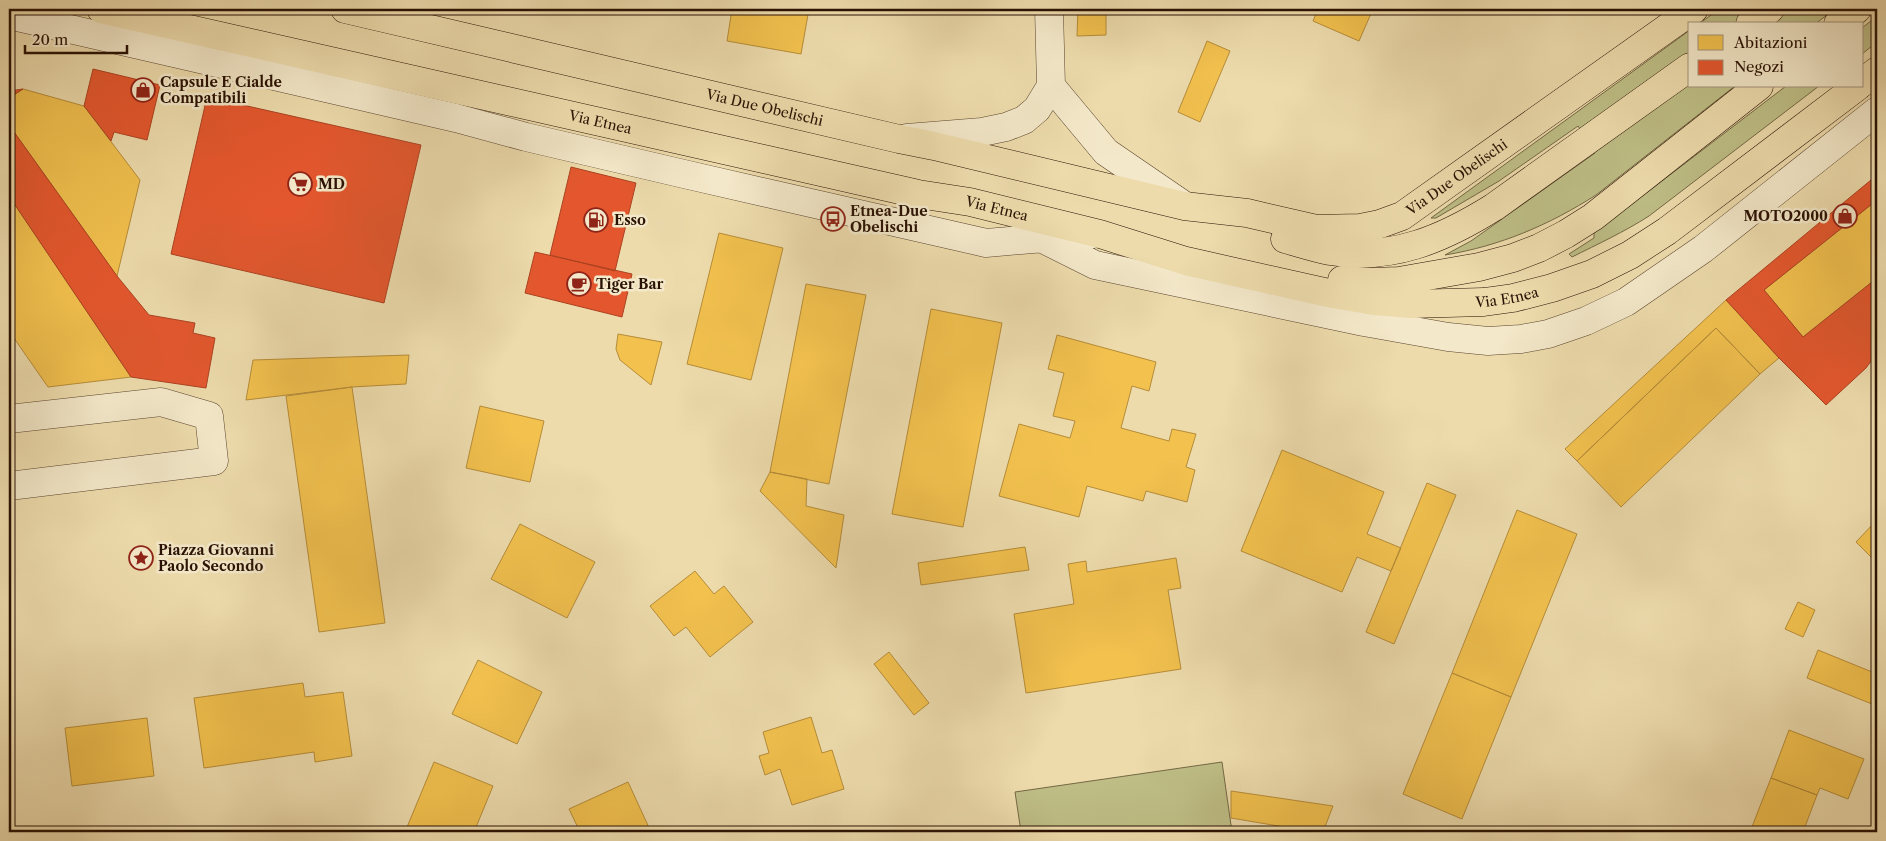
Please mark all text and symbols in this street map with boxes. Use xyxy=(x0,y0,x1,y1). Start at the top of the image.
scale bar xyxy=(25,22,128,54)
legend xyxy=(1688,22,1864,88)
text: 20 m xyxy=(32,30,68,49)
text: Abitazioni xyxy=(1733,33,1808,52)
text: Negozi xyxy=(1734,57,1784,76)
place label: Capsule E Cialde Compatibili xyxy=(160,73,282,107)
shop icon: Capsule E Cialde Compatibili xyxy=(130,77,156,103)
street label: Via Due Obelischi xyxy=(703,85,825,130)
street label: Via Etnea xyxy=(566,106,634,138)
street label: Via Due Obelischi xyxy=(1402,135,1511,220)
supermarket icon: MD xyxy=(287,171,313,197)
place label: MD xyxy=(318,175,345,193)
street label: Via Etnea xyxy=(963,192,1031,225)
place label: Etnea-Due Obelischi xyxy=(850,202,928,236)
shop icon: MOTO2000 xyxy=(1832,203,1858,229)
bus stop icon: Etnea-Due Obelischi xyxy=(820,206,846,232)
fuel station icon: Esso xyxy=(583,207,609,233)
place label: MOTO2000 xyxy=(1743,207,1828,225)
place label: Esso xyxy=(614,211,646,229)
cafe icon: Tiger Bar xyxy=(566,271,592,297)
place label: Tiger Bar xyxy=(596,275,664,293)
street label: Via Etnea xyxy=(1474,283,1541,311)
place label: Piazza Giovanni Paolo Secondo xyxy=(158,541,274,575)
place icon: Piazza Giovanni Paolo Secondo xyxy=(128,545,154,571)

